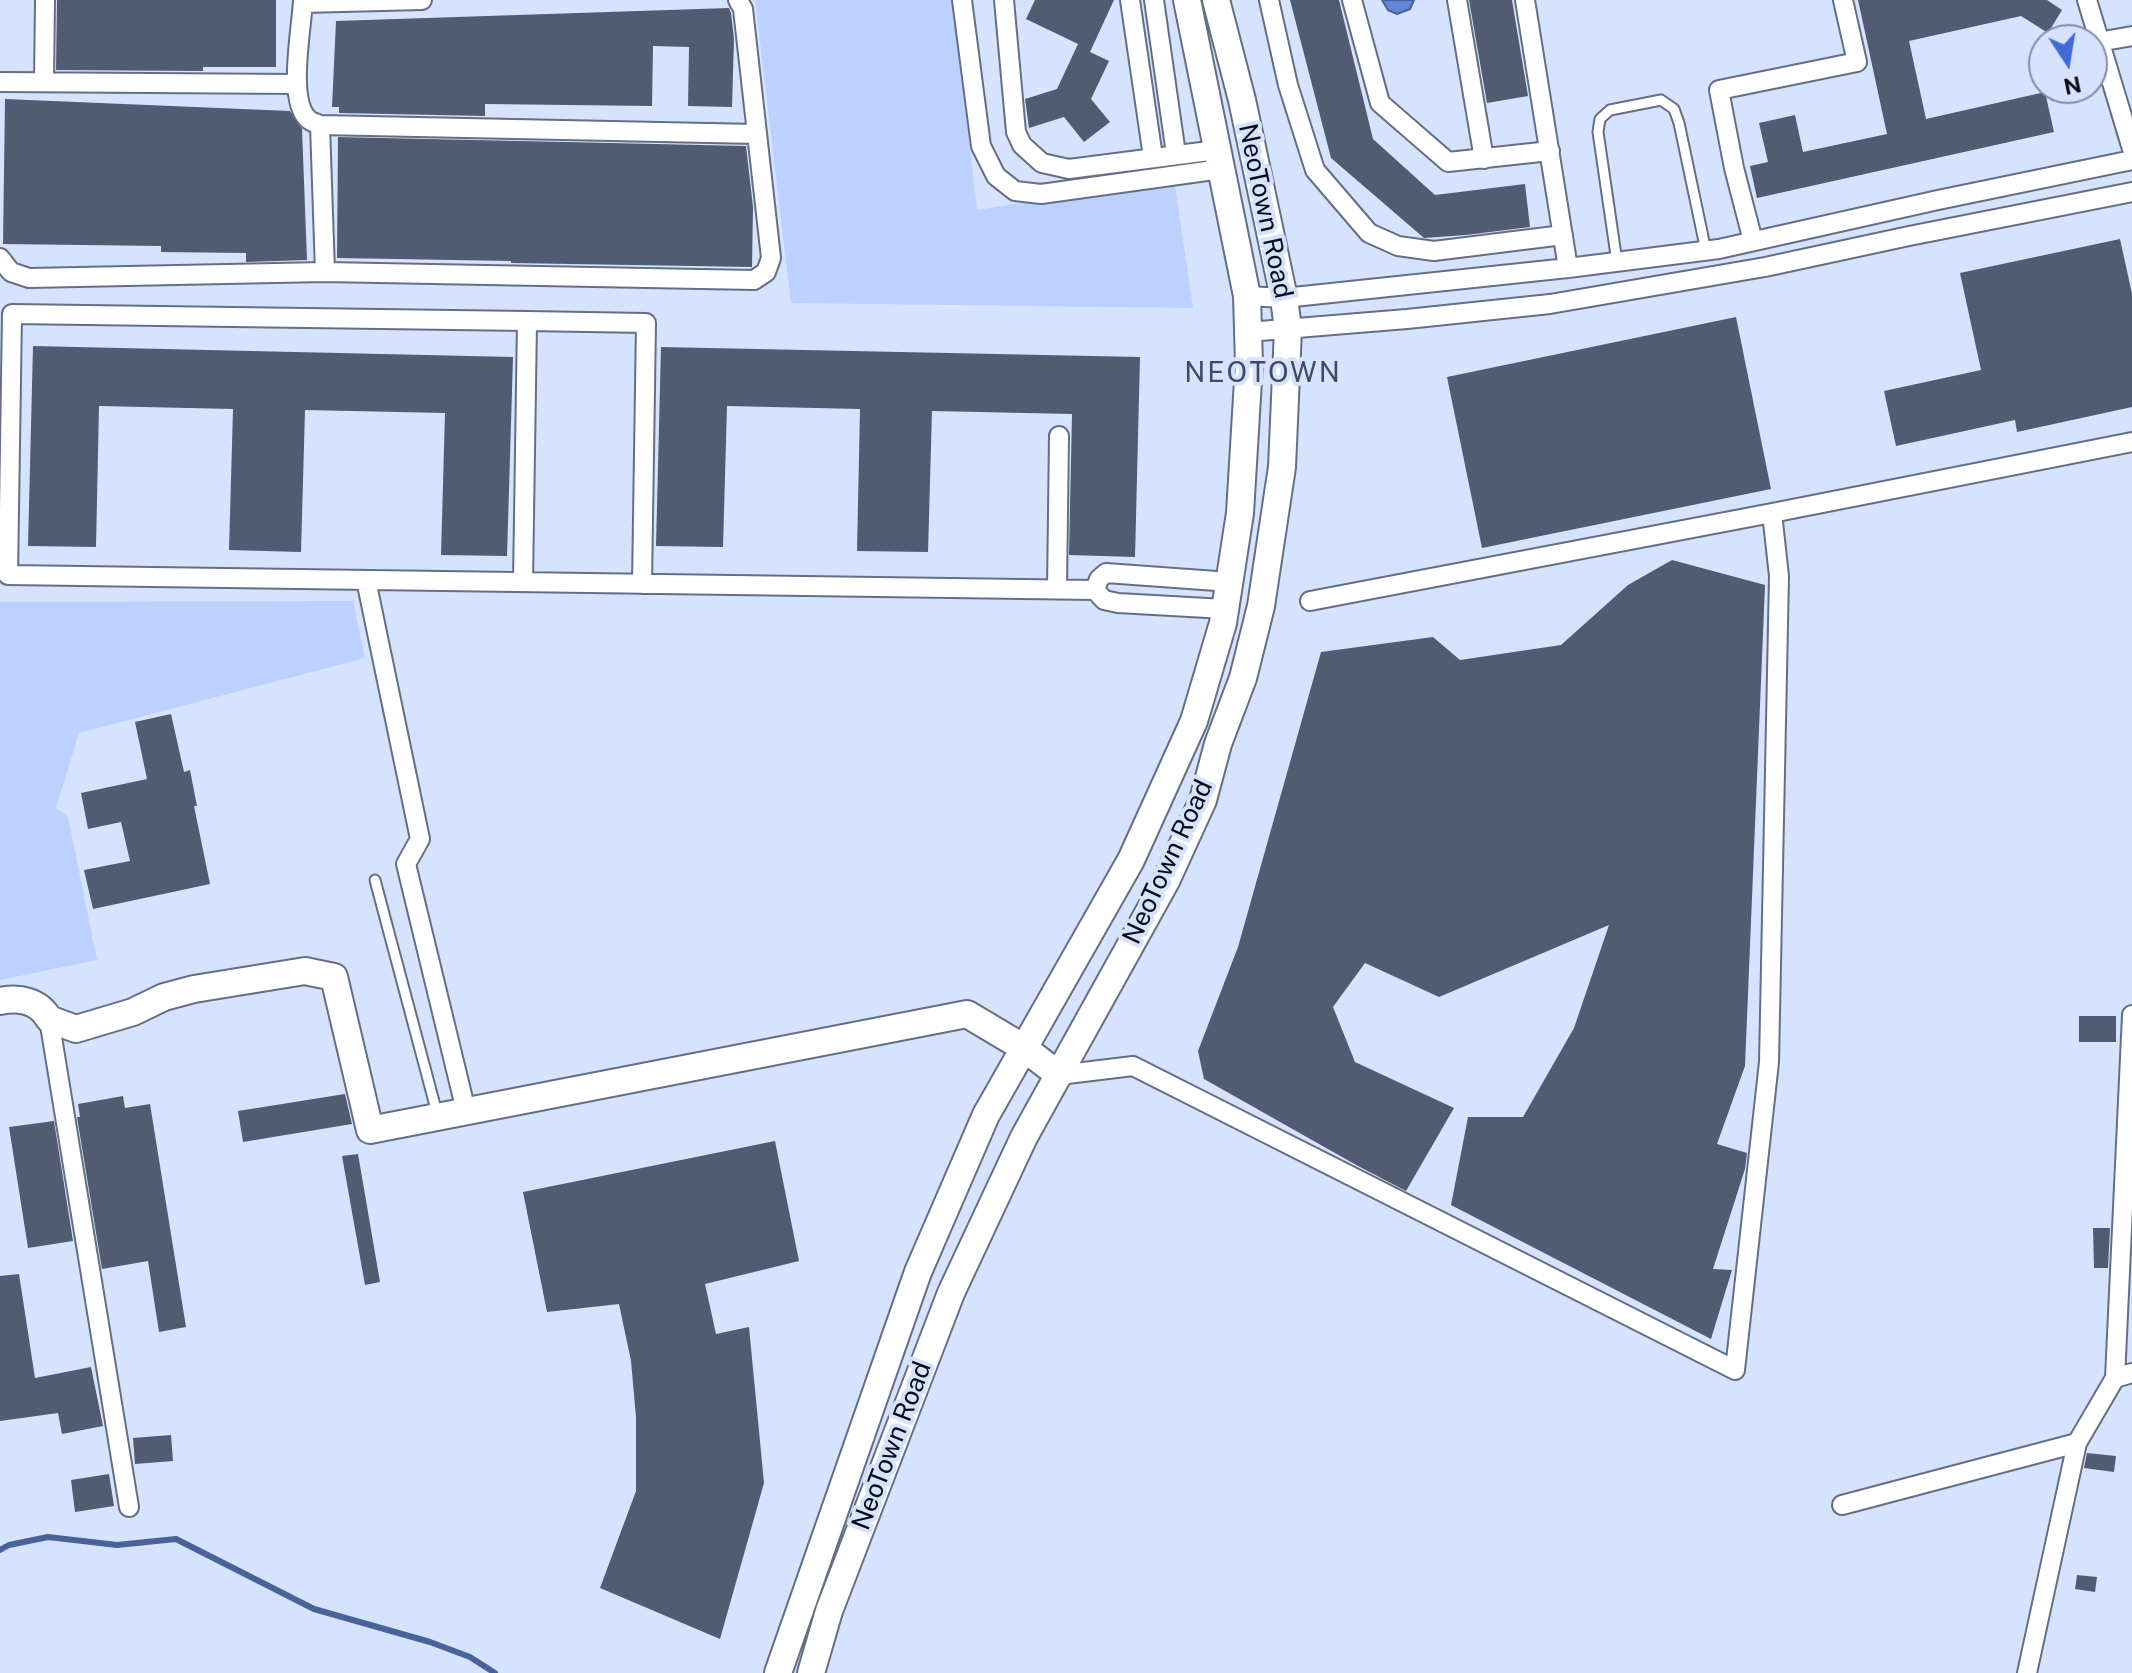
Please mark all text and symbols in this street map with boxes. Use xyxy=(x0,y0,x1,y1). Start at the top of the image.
north arrow xyxy=(2028,24,2108,104)
text: N xyxy=(2061,71,2084,100)
street label: NeoTown Road xyxy=(1231,121,1299,301)
district label: NEOTOWN xyxy=(1184,356,1342,390)
street label: NeoTown Road xyxy=(1116,775,1220,949)
street label: NeoTown Road xyxy=(846,1357,938,1535)

